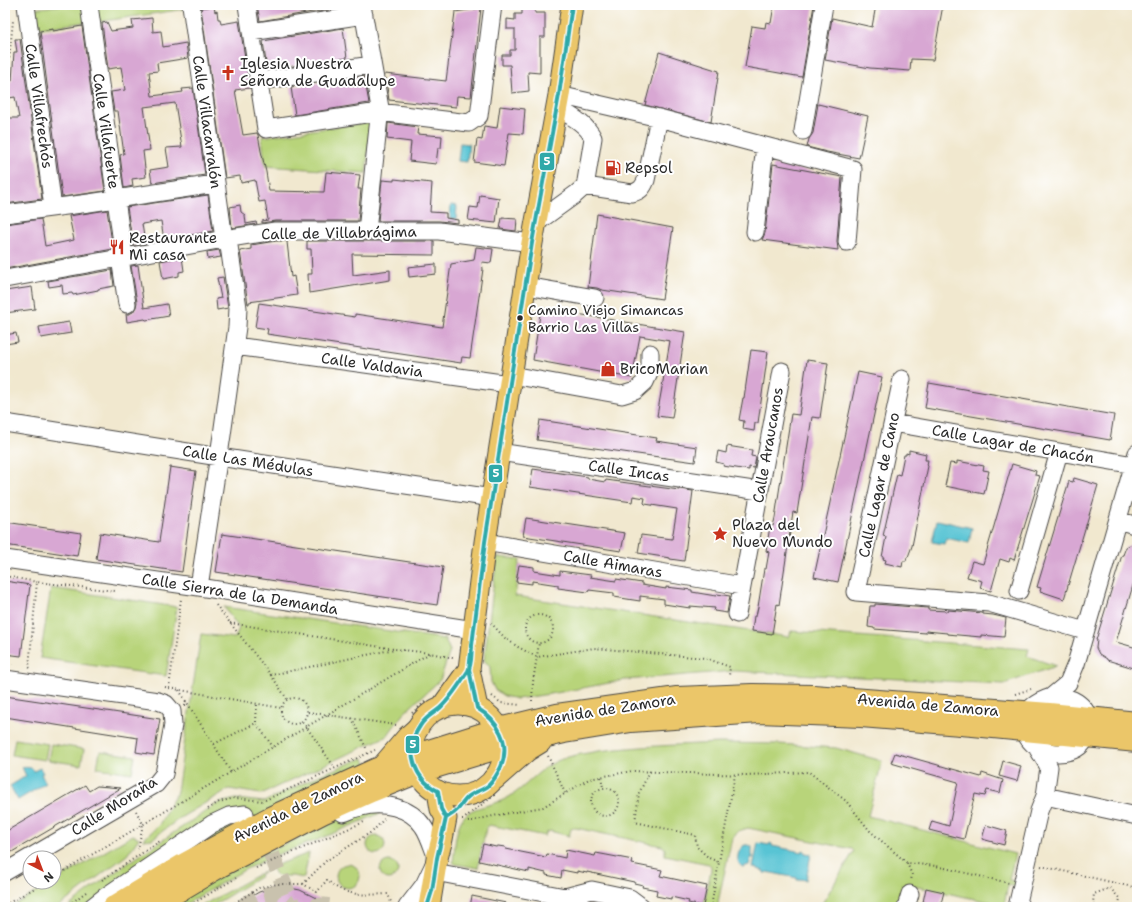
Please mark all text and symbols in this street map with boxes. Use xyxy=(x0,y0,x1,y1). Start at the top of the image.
street label: Calle Villafrechós xyxy=(20,42,58,170)
street label: Calle Villacarralón xyxy=(188,54,226,190)
place label: Iglesia Nuestra Señora de Guadalupe xyxy=(240,54,396,91)
church icon: Iglesia Nuestra Señora de Guadalupe xyxy=(219,64,237,82)
street label: Calle Villafuerte xyxy=(88,72,124,190)
line badge: 5 xyxy=(539,152,555,171)
text: 5 xyxy=(544,154,551,169)
place label: Repsol xyxy=(625,158,673,178)
fuel station icon: Repsol xyxy=(604,159,622,177)
street label: Calle de Villabrágima xyxy=(261,222,418,244)
place label: Restaurante Mi casa xyxy=(129,228,217,265)
restaurant icon: Restaurante Mi casa xyxy=(108,238,126,256)
place label: Camino Viejo Simancas Barrio Las Villas xyxy=(528,301,684,336)
marker: Camino Viejo Simancas Barrio Las Villas xyxy=(515,313,525,323)
street label: Calle Valdavia xyxy=(320,348,425,382)
place label: BricoMarian xyxy=(620,359,708,379)
shop icon: BricoMarian xyxy=(599,360,617,378)
street label: Calle Araucanos xyxy=(748,385,788,505)
street label: Calle Lagar de Cano xyxy=(854,411,904,559)
street label: Calle Lagar de Chacón xyxy=(930,420,1096,468)
street label: Calle Las Médulas xyxy=(181,441,315,481)
street label: Calle Incas xyxy=(587,455,671,487)
line badge: 5 xyxy=(488,464,503,483)
text: 5 xyxy=(493,466,500,481)
place label: Plaza del Nuevo Mundo xyxy=(732,515,833,552)
place icon: Plaza del Nuevo Mundo xyxy=(711,525,729,543)
street label: Calle Aimaras xyxy=(562,545,664,583)
street label: Calle Sierra de la Demanda xyxy=(140,569,340,620)
street label: Avenida de Zamora xyxy=(533,689,677,731)
street label: Avenida de Zamora xyxy=(856,689,1000,721)
line badge: 5 xyxy=(405,735,420,754)
text: 5 xyxy=(410,737,417,752)
street label: Avenida de Zamora xyxy=(230,767,367,847)
street label: Calle Moraña xyxy=(67,771,161,840)
north arrow xyxy=(22,850,62,890)
text: N xyxy=(40,869,57,886)

